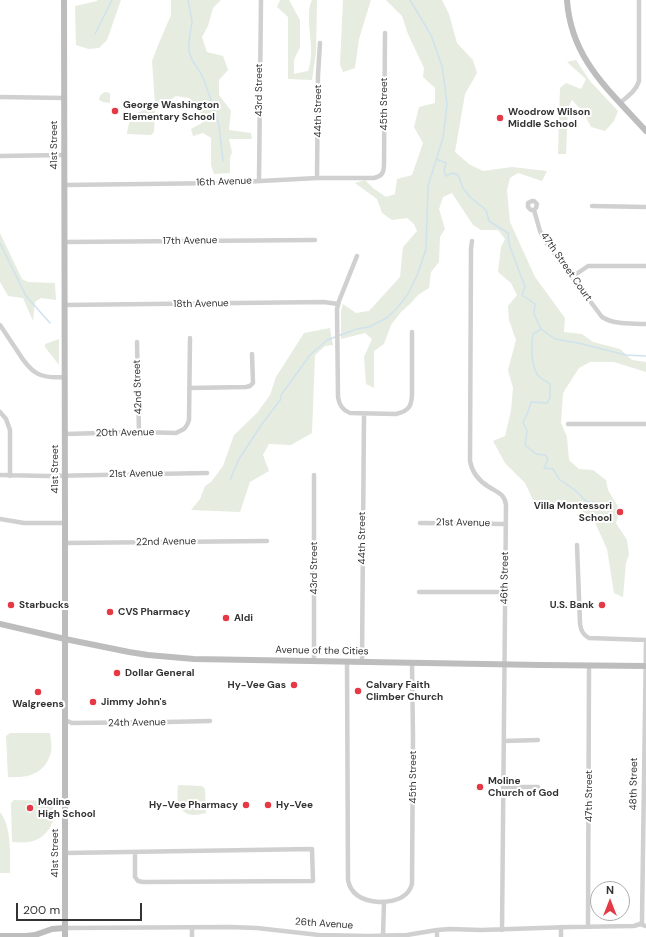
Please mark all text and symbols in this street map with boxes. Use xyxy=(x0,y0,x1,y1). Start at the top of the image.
street label: 43rd Street xyxy=(253,64,265,116)
street label: 45th Street xyxy=(378,78,390,130)
street label: 44th Street xyxy=(312,85,324,137)
place label: George Washington Elementary School xyxy=(123,99,219,122)
marker: George Washington Elementary School xyxy=(110,106,120,116)
place label: Woodrow Wilson Middle School xyxy=(508,106,590,130)
marker: Woodrow Wilson Middle School xyxy=(495,113,505,123)
street label: 41st Street xyxy=(48,121,60,169)
street label: 16th Avenue xyxy=(196,175,252,189)
street label: 47th Street Court xyxy=(538,230,594,304)
street label: 17th Avenue xyxy=(163,235,217,247)
street label: 18th Avenue xyxy=(173,298,229,310)
street label: 42nd Street xyxy=(131,359,145,415)
street label: 20th Avenue xyxy=(95,426,155,440)
street label: 41st Street xyxy=(49,445,61,493)
street label: 21st Avenue xyxy=(109,468,163,480)
place label: Villa Montessori School xyxy=(534,500,612,524)
marker: Villa Montessori School xyxy=(615,507,625,517)
street label: 44th Street xyxy=(356,512,368,564)
street label: 21st Avenue xyxy=(436,517,490,529)
street label: 22nd Avenue xyxy=(136,535,196,549)
street label: 43rd Street xyxy=(308,542,320,594)
street label: 46th Street xyxy=(499,551,511,605)
place label: Starbucks xyxy=(19,599,69,611)
place label: U.S. Bank xyxy=(550,599,594,611)
marker: Starbucks xyxy=(6,600,16,610)
marker: U.S. Bank xyxy=(597,600,607,610)
place label: CVS Pharmacy xyxy=(118,606,190,618)
marker: CVS Pharmacy xyxy=(105,607,115,617)
place label: Aldi xyxy=(234,612,253,624)
marker: Aldi xyxy=(221,613,231,623)
street label: Avenue of the Cities xyxy=(275,644,369,658)
place label: Dollar General xyxy=(125,667,194,679)
marker: Dollar General xyxy=(112,668,122,678)
place label: Hy-Vee Gas xyxy=(228,679,286,691)
place label: Calvary Faith Climber Church xyxy=(366,679,443,702)
marker: Hy-Vee Gas xyxy=(289,680,299,690)
marker: Calvary Faith Climber Church xyxy=(353,686,363,696)
marker: Walgreens xyxy=(33,687,43,697)
place label: Jimmy John's xyxy=(101,696,167,708)
marker: Jimmy John's xyxy=(88,697,98,707)
place label: Walgreens xyxy=(12,698,64,710)
street label: 24th Avenue xyxy=(108,716,166,730)
street label: 45th Street xyxy=(407,751,419,803)
street label: 48th Street xyxy=(628,757,640,811)
street label: 47th Street xyxy=(583,770,595,822)
place label: Moline Church of God xyxy=(488,775,559,798)
marker: Moline Church of God xyxy=(475,782,485,792)
place label: Moline High School xyxy=(38,796,96,820)
place label: Hy-Vee Pharmacy xyxy=(149,799,238,811)
place label: Hy-Vee xyxy=(276,799,313,811)
marker: Hy-Vee Pharmacy xyxy=(241,800,251,810)
marker: Hy-Vee xyxy=(263,800,273,810)
marker: Moline High School xyxy=(25,803,35,813)
street label: 41st Street xyxy=(49,829,61,877)
north arrow xyxy=(590,881,630,921)
text: N xyxy=(606,883,614,897)
scale bar xyxy=(18,895,144,921)
text: 200 m xyxy=(23,902,60,918)
street label: 26th Avenue xyxy=(294,916,354,932)

